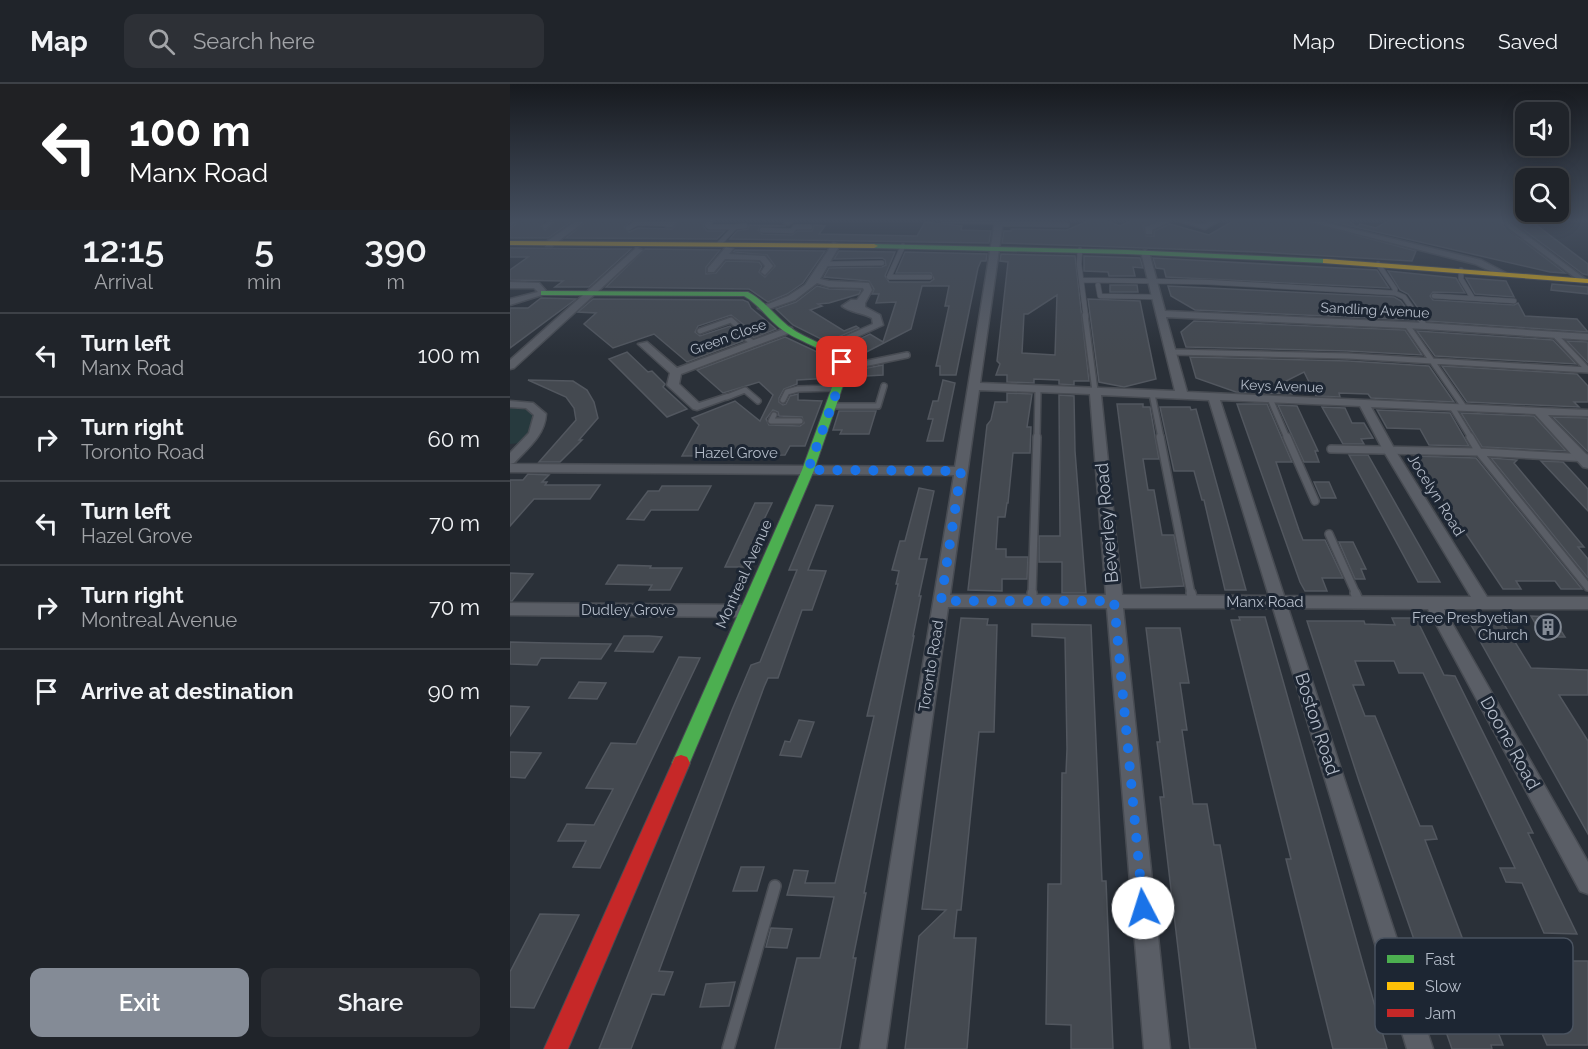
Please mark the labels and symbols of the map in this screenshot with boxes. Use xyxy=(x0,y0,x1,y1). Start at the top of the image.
street label: Sandling Avenue xyxy=(1320,299,1430,321)
street label: Green Close xyxy=(688,316,768,358)
pin xyxy=(816,336,867,387)
street label: Keys Avenue xyxy=(1240,377,1324,395)
street label: Hazel Grove xyxy=(694,444,778,462)
street label: Jocelyn Road xyxy=(1404,451,1468,539)
street label: Beverley Road xyxy=(1091,462,1122,584)
street label: Montreal Avenue xyxy=(712,517,776,631)
street label: Manx Road xyxy=(1226,593,1304,611)
street label: Dudley Grove xyxy=(581,601,675,619)
place label: Free Presbyetian Church xyxy=(1412,609,1528,644)
building icon: Free Presbyetian Church xyxy=(1533,612,1563,642)
street label: Toronto Road xyxy=(915,619,947,713)
street label: Boston Road xyxy=(1291,670,1344,778)
street label: Doone Road xyxy=(1476,693,1545,793)
position arrow xyxy=(1111,876,1175,940)
legend xyxy=(1375,938,1573,1034)
text: Fast xyxy=(1425,950,1456,969)
text: Slow xyxy=(1425,977,1461,996)
text: Jam xyxy=(1425,1004,1456,1023)

